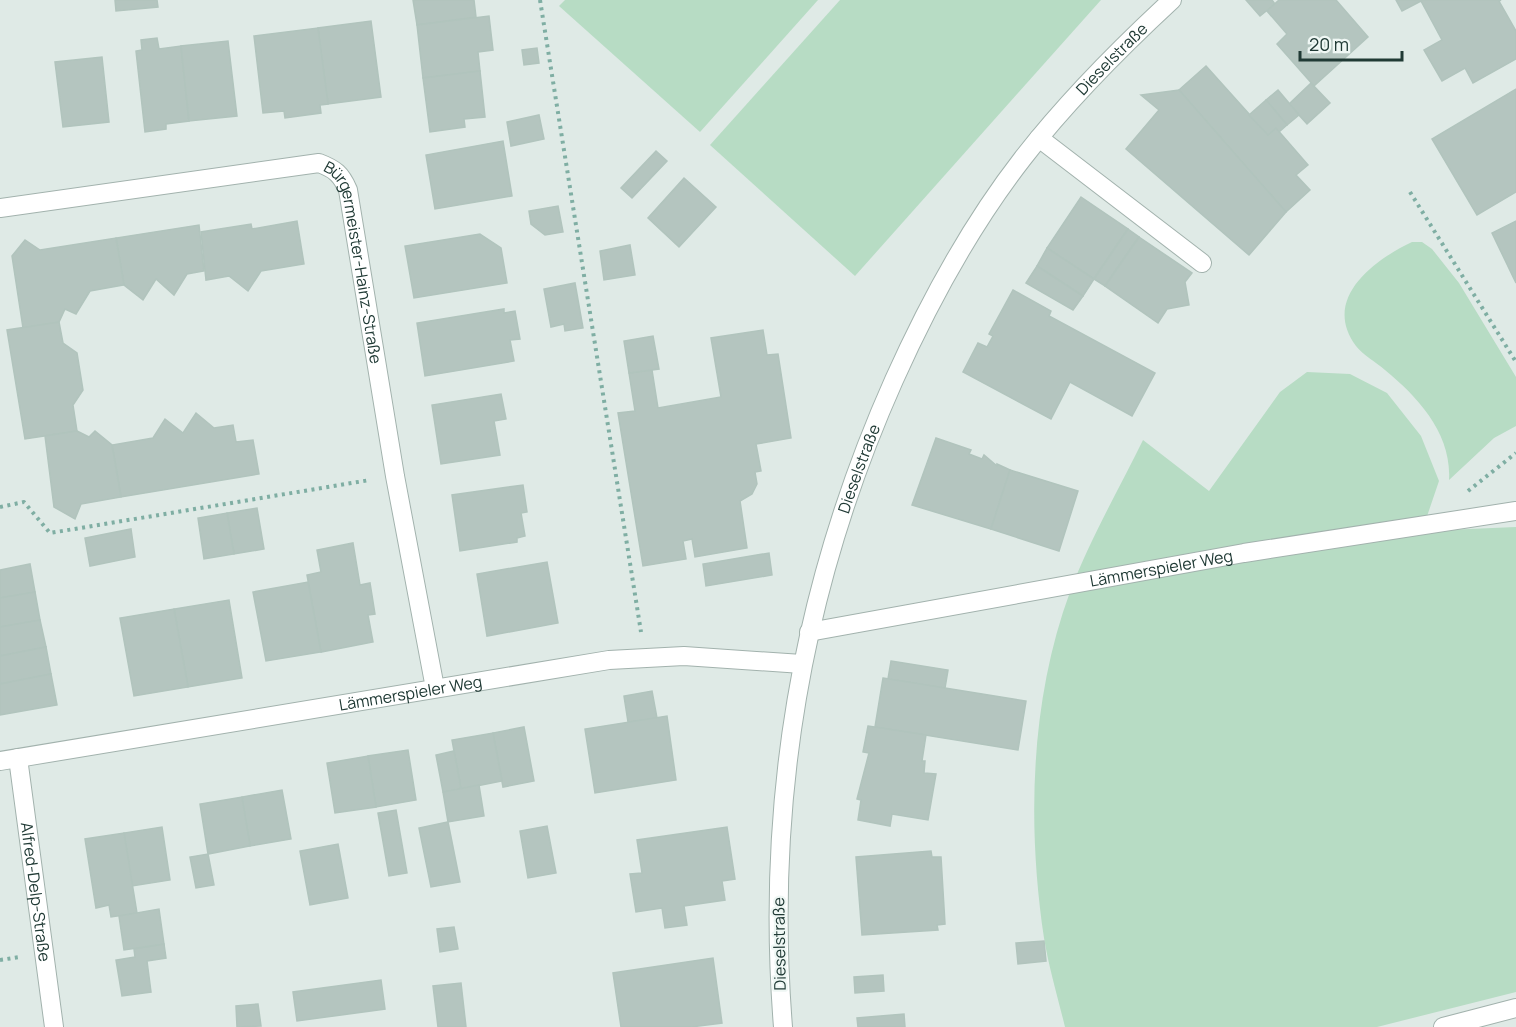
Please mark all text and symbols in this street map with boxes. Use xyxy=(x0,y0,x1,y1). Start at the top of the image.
street label: Dieselstraße xyxy=(1071,18,1152,100)
scale bar xyxy=(1300,24,1402,62)
text: 20 m xyxy=(1309,32,1349,56)
street label: Bürgermeister-Hainz-Straße xyxy=(320,156,387,365)
street label: Dieselstraße xyxy=(832,421,885,516)
street label: Lämmerspieler Weg xyxy=(1088,544,1234,592)
street label: Lämmerspieler Weg xyxy=(337,670,484,716)
street label: Alfred-Delp-Straße xyxy=(16,821,56,963)
street label: Dieselstraße xyxy=(767,897,791,991)

